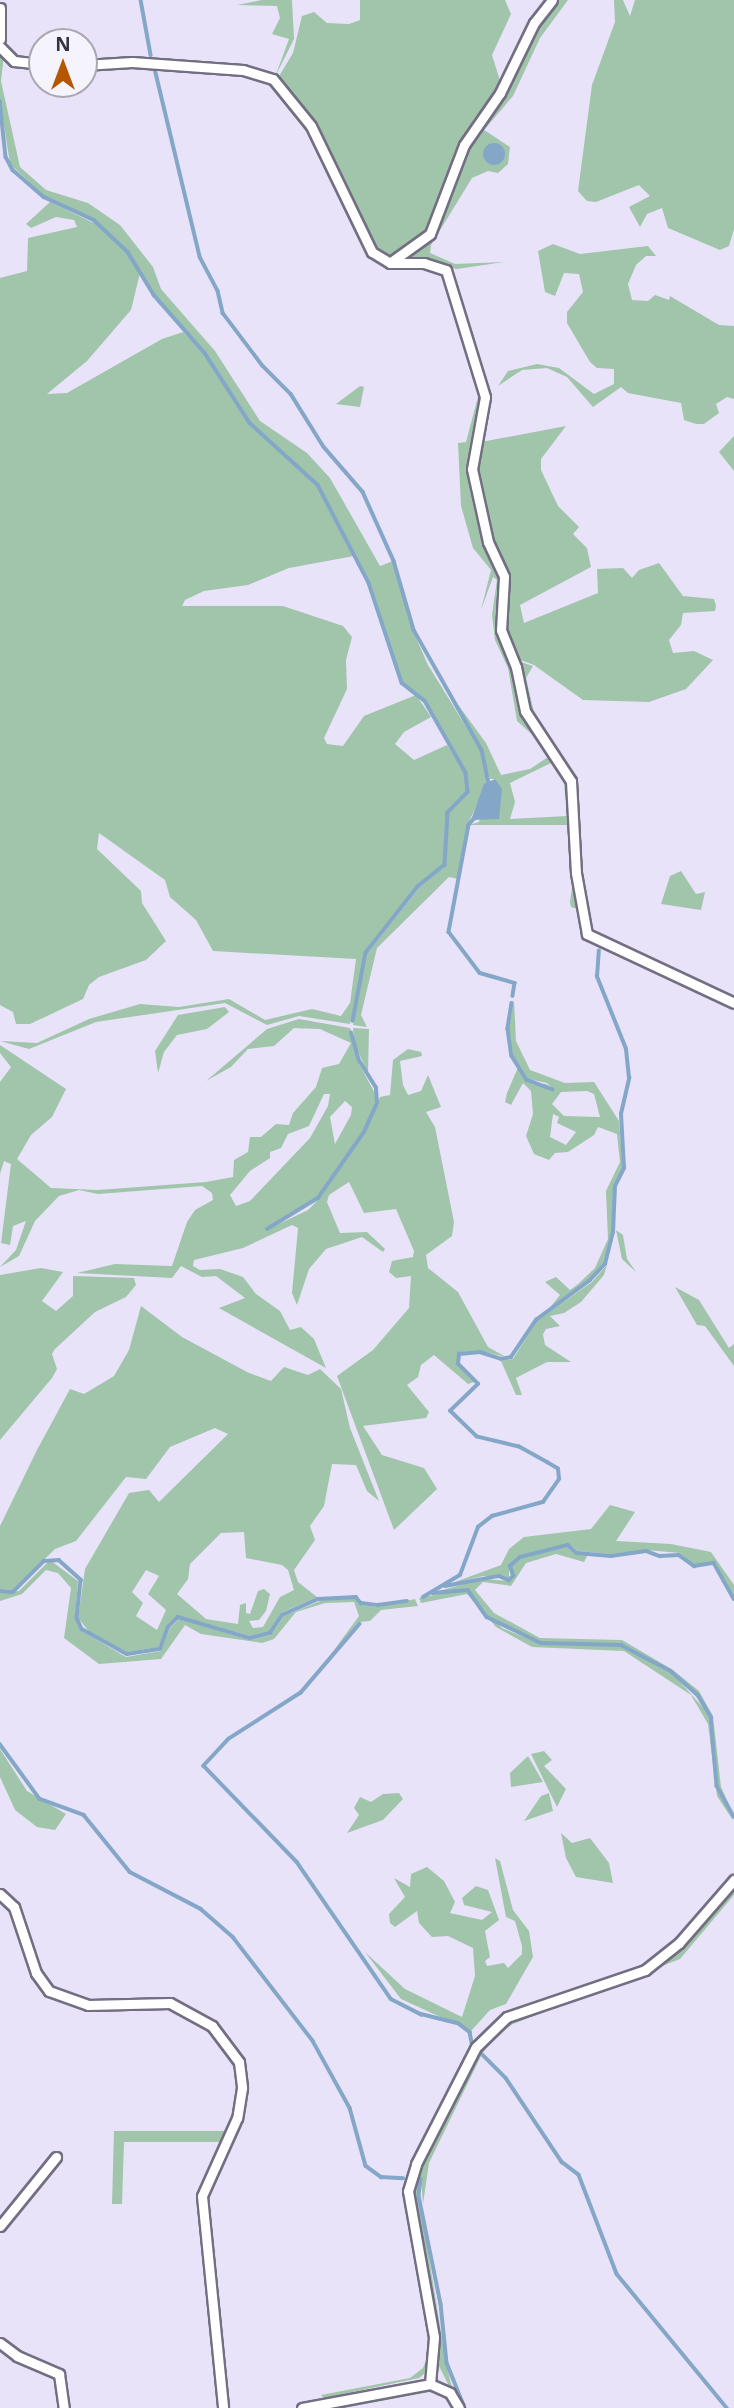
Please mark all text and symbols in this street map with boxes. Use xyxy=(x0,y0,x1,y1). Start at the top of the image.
north arrow xyxy=(28,28,98,98)
text: N xyxy=(55,31,71,57)

